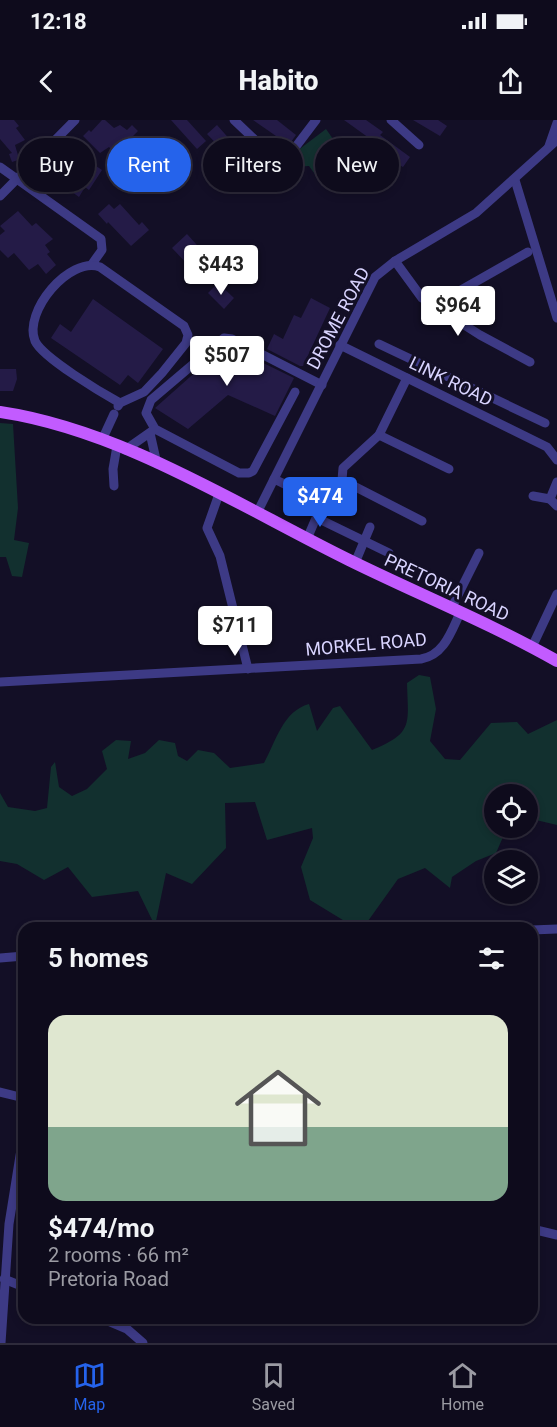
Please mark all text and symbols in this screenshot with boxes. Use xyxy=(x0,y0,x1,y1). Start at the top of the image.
text: 12:18 xyxy=(30,9,87,34)
icon: back xyxy=(30,65,63,98)
text: Habito xyxy=(239,65,318,97)
icon: share xyxy=(494,65,527,98)
chip: Buy xyxy=(18,138,95,192)
chip: Rent xyxy=(107,138,191,192)
chip: Filters xyxy=(203,138,303,192)
chip: New xyxy=(315,138,399,192)
pin: $443 xyxy=(185,245,257,296)
text: $443 xyxy=(198,252,244,276)
street label: DROME ROAD xyxy=(302,263,374,373)
pin: $964 xyxy=(422,286,494,337)
text: $964 xyxy=(435,293,481,317)
pin: $507 xyxy=(191,336,263,387)
text: $507 xyxy=(204,343,250,367)
street label: LINK ROAD xyxy=(406,352,496,410)
pin: $474 xyxy=(284,477,356,528)
text: $474 xyxy=(297,484,343,508)
street label: PRETORIA ROAD xyxy=(381,549,513,625)
pin: $711 xyxy=(199,606,271,657)
text: $711 xyxy=(212,613,258,637)
street label: MORKEL ROAD xyxy=(304,628,428,660)
map controls xyxy=(484,784,538,904)
button: locate xyxy=(484,784,538,838)
button: layers xyxy=(484,850,538,904)
icon: filters xyxy=(475,942,508,975)
text: 5 homes xyxy=(48,943,149,973)
icon: home xyxy=(224,1054,332,1162)
text: $474/mo xyxy=(48,1213,155,1243)
text: 2 rooms · 66 m² xyxy=(48,1243,189,1267)
text: Pretoria Road xyxy=(48,1267,169,1291)
tab: Map xyxy=(73,1359,106,1414)
tab: Saved xyxy=(252,1359,295,1414)
tab: Home xyxy=(441,1359,484,1414)

